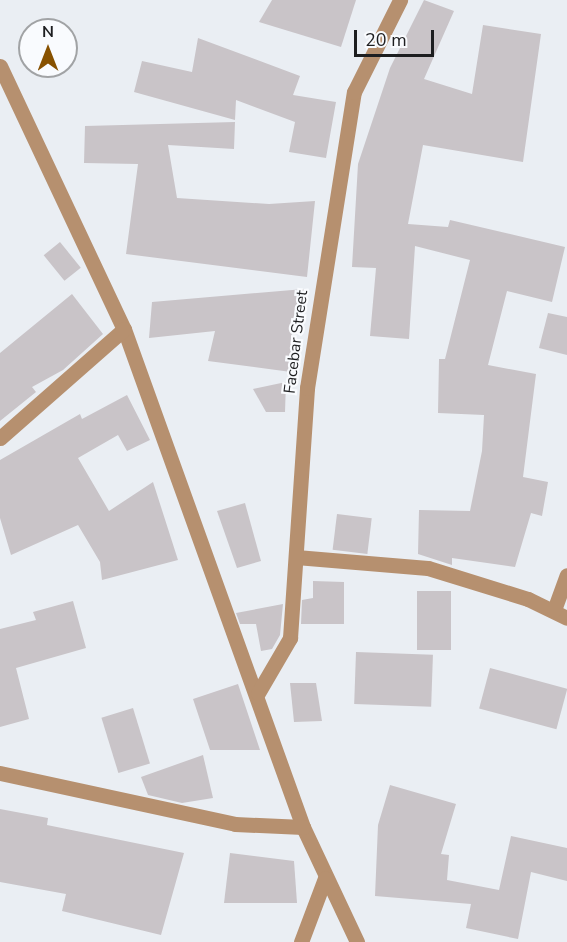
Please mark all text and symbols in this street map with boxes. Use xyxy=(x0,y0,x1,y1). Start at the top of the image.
north arrow xyxy=(18,18,78,78)
scale bar xyxy=(357,18,436,56)
text: N xyxy=(42,21,54,43)
text: 20 m xyxy=(365,28,407,52)
street label: Facebar Street xyxy=(280,289,312,395)

